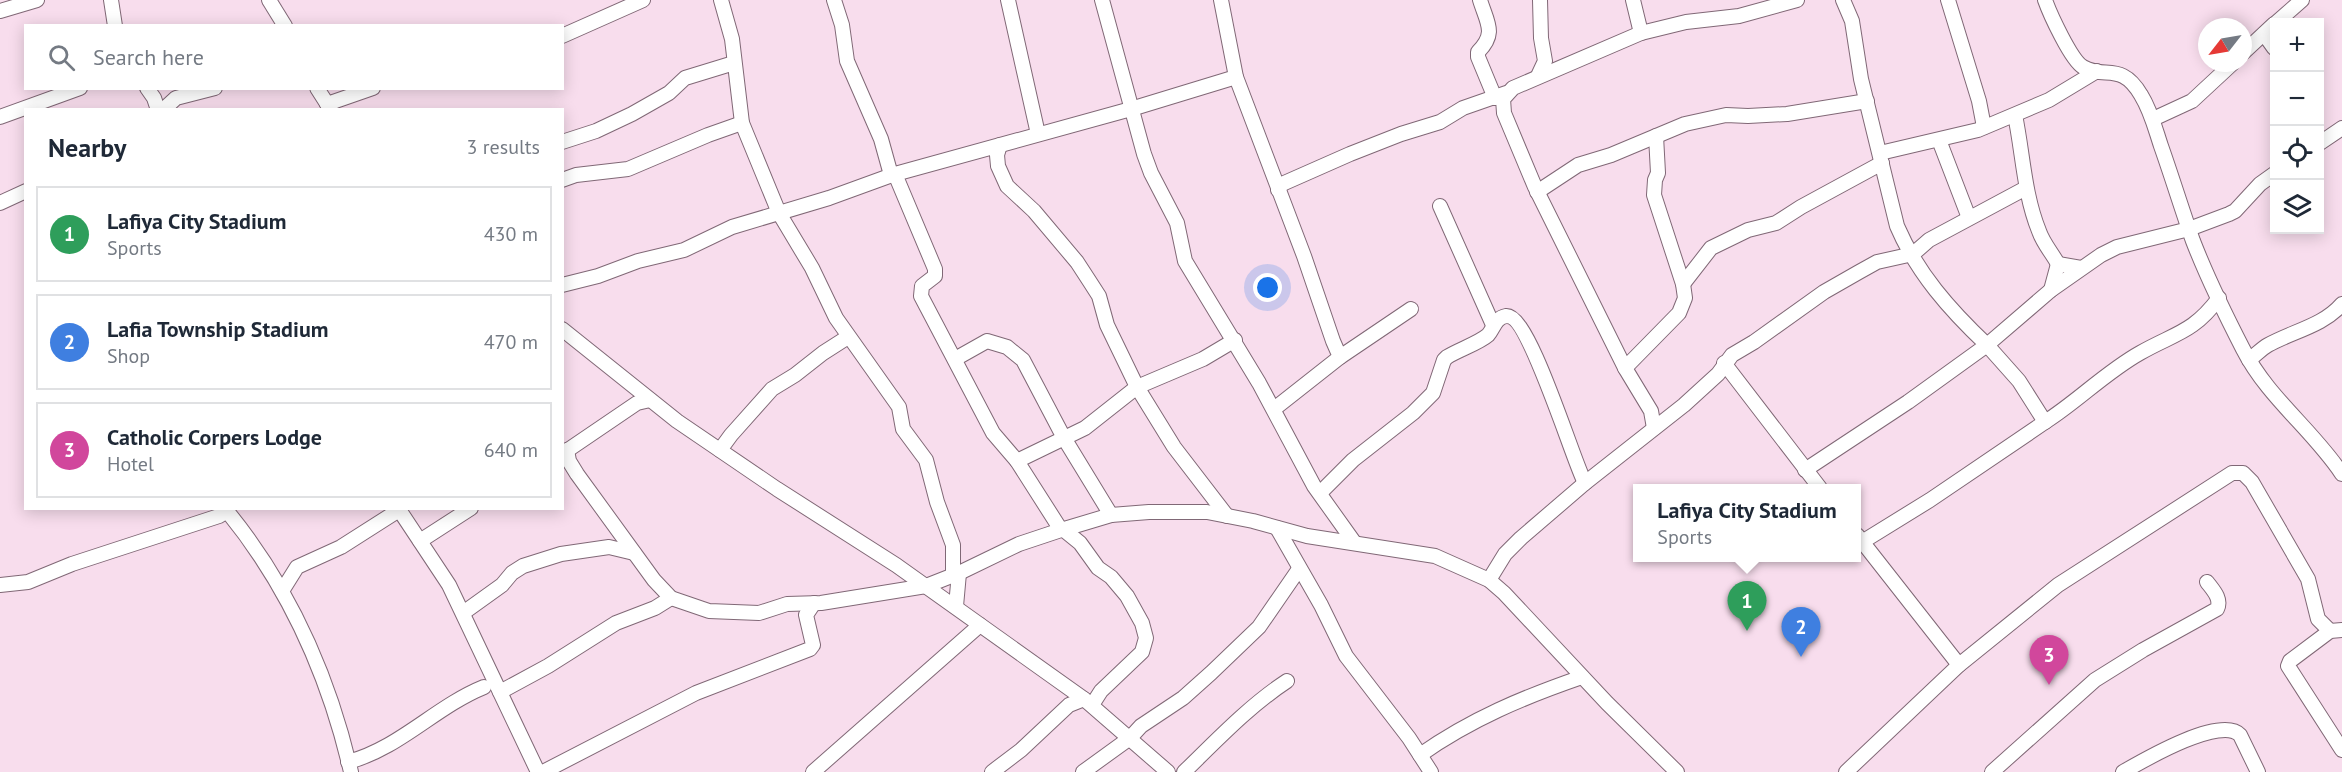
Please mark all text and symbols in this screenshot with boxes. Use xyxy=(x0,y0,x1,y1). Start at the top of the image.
north arrow xyxy=(2198,18,2252,72)
map controls xyxy=(2270,18,2324,234)
button: + xyxy=(2270,18,2324,72)
search box xyxy=(24,24,564,90)
icon: search xyxy=(45,41,78,74)
text: Search here xyxy=(93,43,204,71)
button: − xyxy=(2270,72,2324,126)
button: locate xyxy=(2270,126,2324,180)
text: Nearby xyxy=(48,131,126,164)
text: 3 results xyxy=(467,134,540,160)
button: layers xyxy=(2270,180,2324,234)
text: Lafiya City Stadium xyxy=(107,207,286,235)
text: 1 xyxy=(64,221,75,247)
text: 430 m xyxy=(484,221,538,247)
text: Sports xyxy=(107,235,162,261)
your location xyxy=(1253,273,1282,302)
text: Lafia Township Stadium xyxy=(107,315,328,343)
text: 2 xyxy=(64,329,75,355)
text: 470 m xyxy=(484,329,538,355)
text: Shop xyxy=(107,343,150,369)
text: Catholic Corpers Lodge xyxy=(107,423,322,451)
text: 3 xyxy=(64,437,75,463)
text: 640 m xyxy=(484,437,538,463)
text: Hotel xyxy=(107,451,154,477)
popup xyxy=(1633,484,1861,562)
text: Lafiya City Stadium xyxy=(1657,496,1837,524)
text: Sports xyxy=(1657,524,1712,550)
pin: 1 xyxy=(1728,582,1766,631)
pin: 2 xyxy=(1782,608,1820,657)
pin: 3 xyxy=(2030,636,2068,685)

